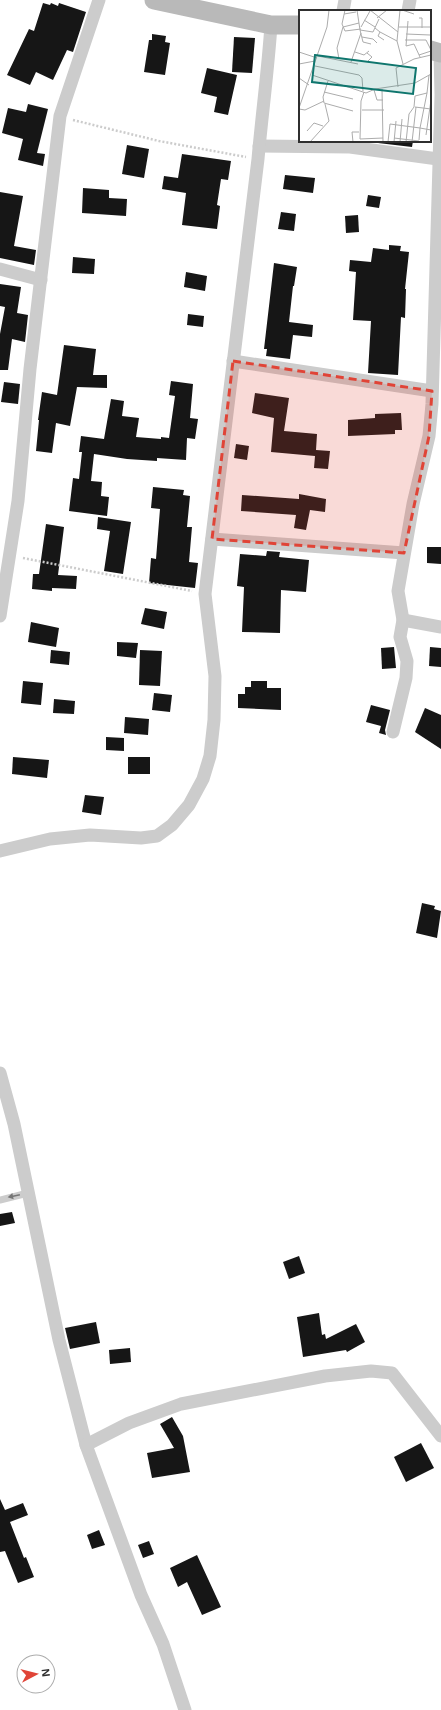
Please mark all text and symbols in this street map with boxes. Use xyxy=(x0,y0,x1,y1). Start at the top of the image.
inset map xyxy=(299,10,431,142)
one-way arrow xyxy=(8,1194,20,1200)
north arrow xyxy=(16,1654,56,1694)
text: N xyxy=(39,1668,52,1678)

